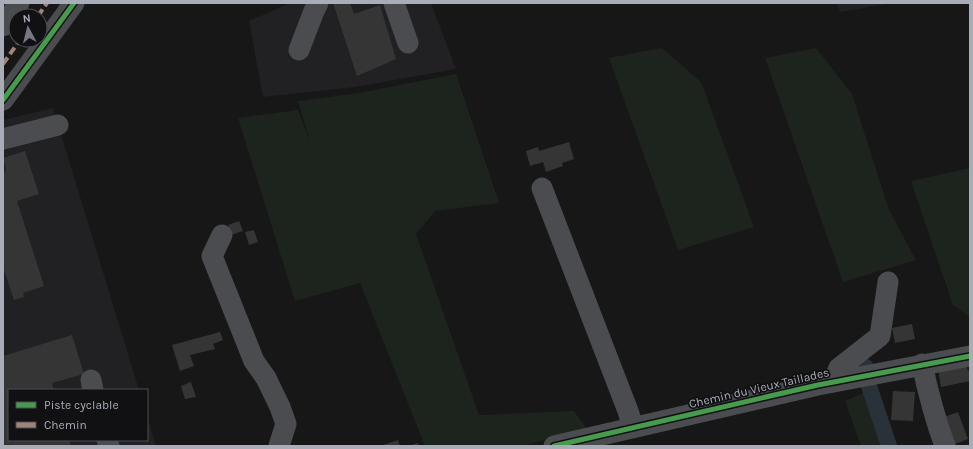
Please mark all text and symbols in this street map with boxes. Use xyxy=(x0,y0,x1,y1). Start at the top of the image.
north arrow xyxy=(8,8,48,48)
text: N xyxy=(22,12,32,26)
street label: Chemin du Vieux Taillades xyxy=(687,365,831,411)
legend xyxy=(8,389,148,441)
text: Piste cyclable xyxy=(44,398,119,412)
text: Chemin xyxy=(44,418,87,432)

